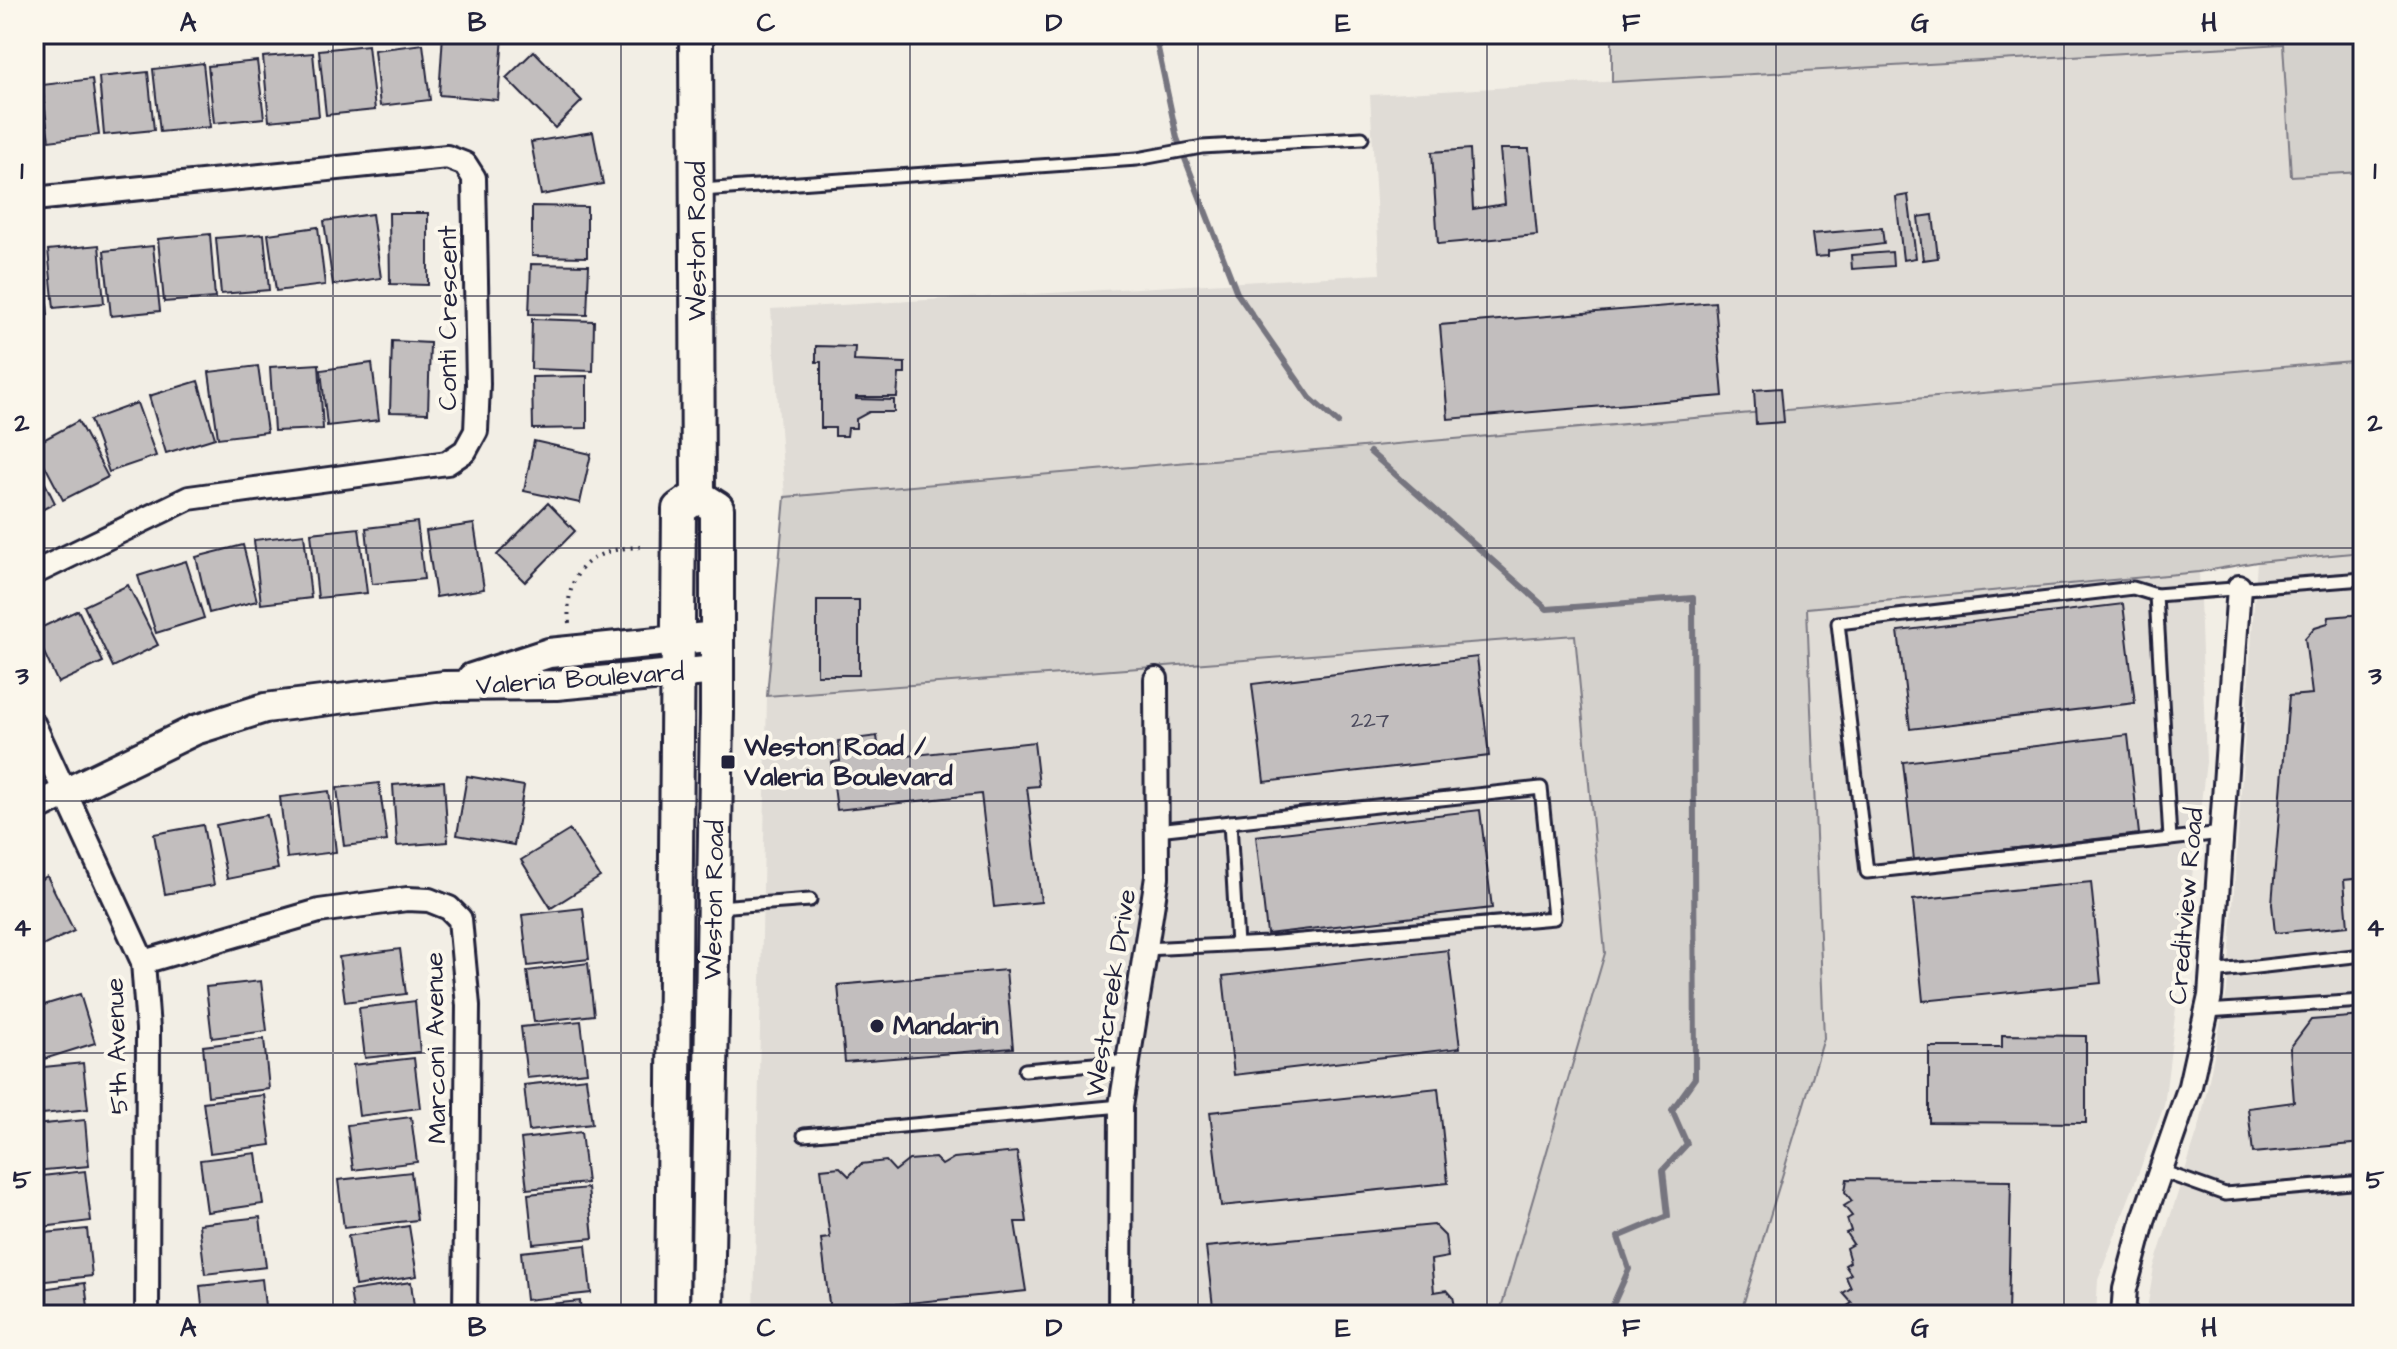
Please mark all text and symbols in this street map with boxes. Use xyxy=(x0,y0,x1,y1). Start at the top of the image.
text: A xyxy=(180,5,197,41)
text: B xyxy=(468,5,487,41)
text: C xyxy=(757,5,776,41)
text: D xyxy=(1046,5,1063,41)
text: E xyxy=(1335,5,1351,41)
text: F xyxy=(1622,5,1641,41)
text: G xyxy=(1911,5,1929,41)
text: H xyxy=(2201,5,2217,41)
text: 1 xyxy=(20,153,24,189)
text: 1 xyxy=(2373,153,2377,189)
street label: Weston Road xyxy=(679,161,715,321)
street label: Conti Crescent xyxy=(430,225,466,410)
text: 2 xyxy=(14,405,30,441)
text: 2 xyxy=(2367,405,2383,441)
street label: Valeria Boulevard xyxy=(475,654,685,704)
text: 3 xyxy=(14,658,29,694)
text: 3 xyxy=(2367,658,2382,694)
house number: 227 xyxy=(1351,705,1390,736)
place label: Weston Road / Valeria Boulevard xyxy=(743,729,953,795)
marker: Weston Road / Valeria Boulevard xyxy=(719,753,737,771)
street label: Creditview Road xyxy=(2159,806,2213,1006)
street label: Weston Road xyxy=(695,820,733,980)
street label: Westcreek Drive xyxy=(1077,886,1145,1100)
text: 4 xyxy=(13,910,31,946)
text: 4 xyxy=(2366,910,2384,946)
street label: Marconi Avenue xyxy=(416,952,456,1144)
street label: 5th Avenue xyxy=(97,977,137,1115)
place label: Mandarin xyxy=(893,1008,999,1044)
marker: Mandarin xyxy=(868,1017,886,1035)
text: 5 xyxy=(13,1162,32,1198)
text: 5 xyxy=(2366,1162,2385,1198)
text: A xyxy=(180,1310,197,1346)
text: B xyxy=(468,1310,487,1346)
text: C xyxy=(757,1310,776,1346)
text: D xyxy=(1046,1310,1063,1346)
text: E xyxy=(1335,1310,1351,1346)
text: F xyxy=(1622,1310,1641,1346)
text: G xyxy=(1911,1310,1929,1346)
text: H xyxy=(2201,1310,2217,1346)

